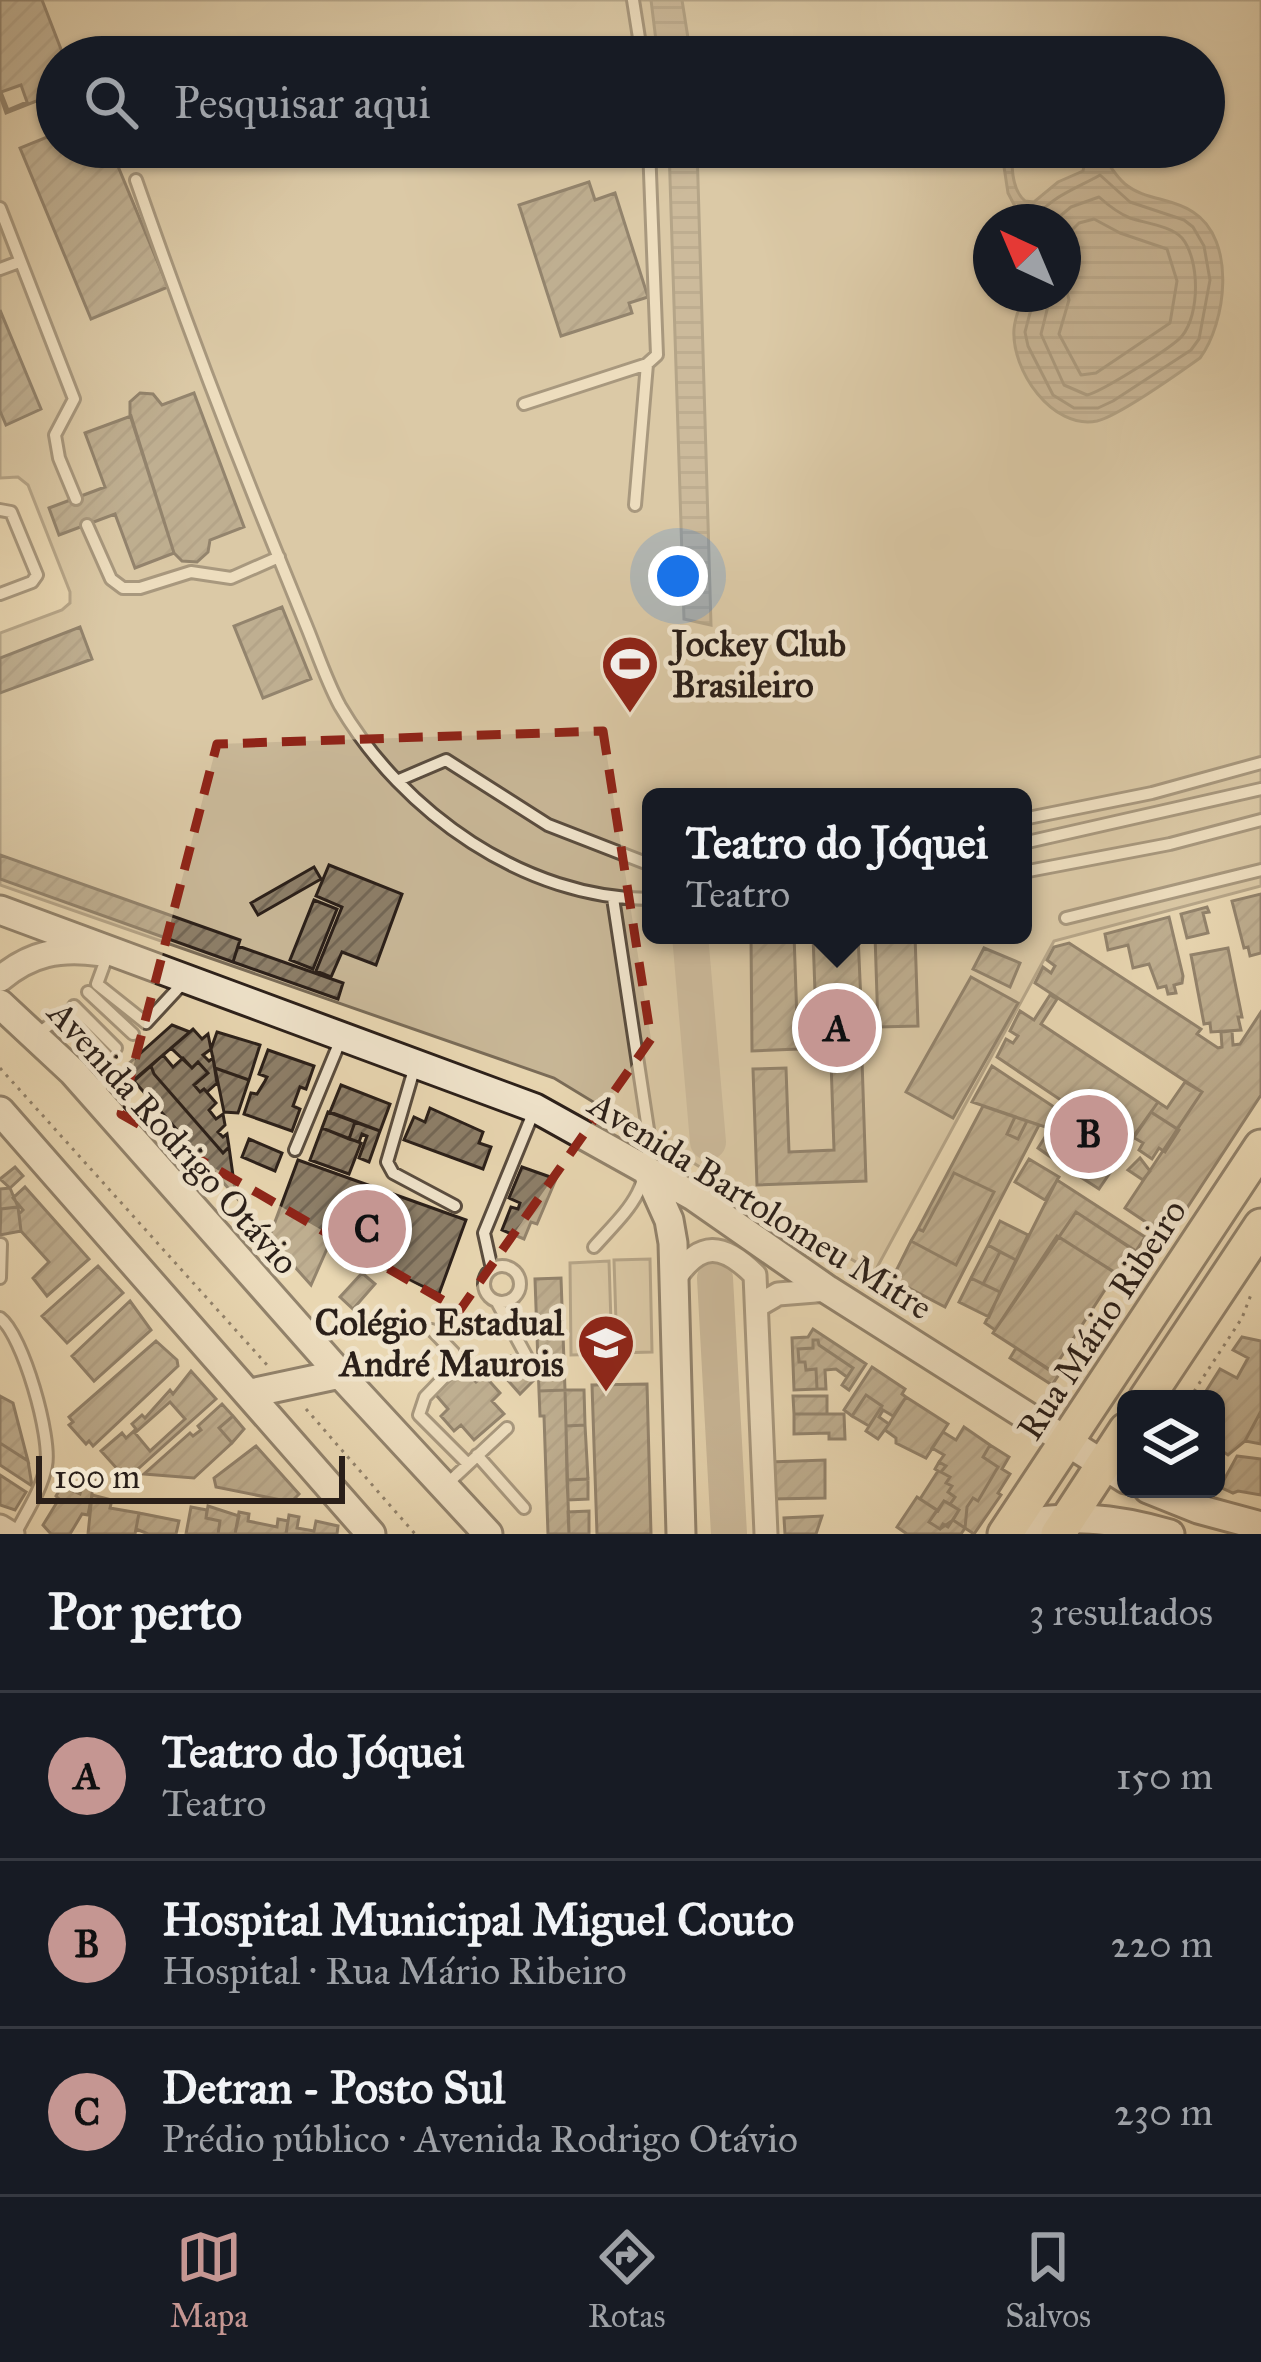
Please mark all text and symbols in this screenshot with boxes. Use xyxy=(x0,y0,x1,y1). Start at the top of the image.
search box xyxy=(36,36,1225,168)
icon: search xyxy=(78,69,144,135)
text: Pesquisar aqui xyxy=(174,75,431,130)
north arrow xyxy=(973,204,1081,312)
your location xyxy=(648,546,708,606)
place label: Jockey Club Brasileiro xyxy=(668,622,846,707)
sports icon: Jockey Club Brasileiro xyxy=(599,633,661,715)
popup xyxy=(642,788,1032,944)
text: Teatro do Jóquei xyxy=(686,815,988,870)
text: Teatro xyxy=(686,870,790,918)
pin: A xyxy=(798,983,876,1073)
street label: Avenida Rodrigo Otávio xyxy=(37,990,308,1284)
street label: Avenida Bartolomeu Mitre xyxy=(579,1081,940,1329)
pin: B xyxy=(1050,1089,1128,1179)
pin: C xyxy=(328,1184,406,1274)
street label: Rua Mário Ribeiro xyxy=(1008,1191,1196,1448)
place label: Colégio Estadual André Maurois xyxy=(315,1301,565,1386)
school or university icon: Colégio Estadual André Maurois xyxy=(575,1312,637,1394)
map controls xyxy=(1117,1390,1225,1498)
button: layers xyxy=(1117,1390,1225,1498)
scale bar xyxy=(36,1450,345,1503)
text: 100 m xyxy=(54,1457,140,1497)
text: Por perto xyxy=(48,1581,242,1643)
text: 3 resultados xyxy=(1029,1588,1213,1636)
text: Teatro do Jóquei xyxy=(162,1724,464,1779)
text: A xyxy=(74,1752,100,1800)
text: 150 m xyxy=(1116,1752,1213,1800)
text: Teatro xyxy=(162,1779,266,1827)
text: Hospital Municipal Miguel Couto xyxy=(162,1892,794,1947)
text: B xyxy=(74,1920,100,1968)
text: 220 m xyxy=(1111,1920,1213,1968)
text: Hospital · Rua Mário Ribeiro xyxy=(162,1947,627,1995)
text: Detran - Posto Sul xyxy=(162,2060,505,2115)
text: C xyxy=(74,2088,100,2136)
text: 230 m xyxy=(1114,2088,1213,2136)
text: Prédio público · Avenida Rodrigo Otávio xyxy=(162,2115,798,2163)
tab: Mapa xyxy=(170,2224,248,2336)
tab: Rotas xyxy=(588,2224,665,2336)
tab: Salvos xyxy=(1005,2224,1091,2336)

